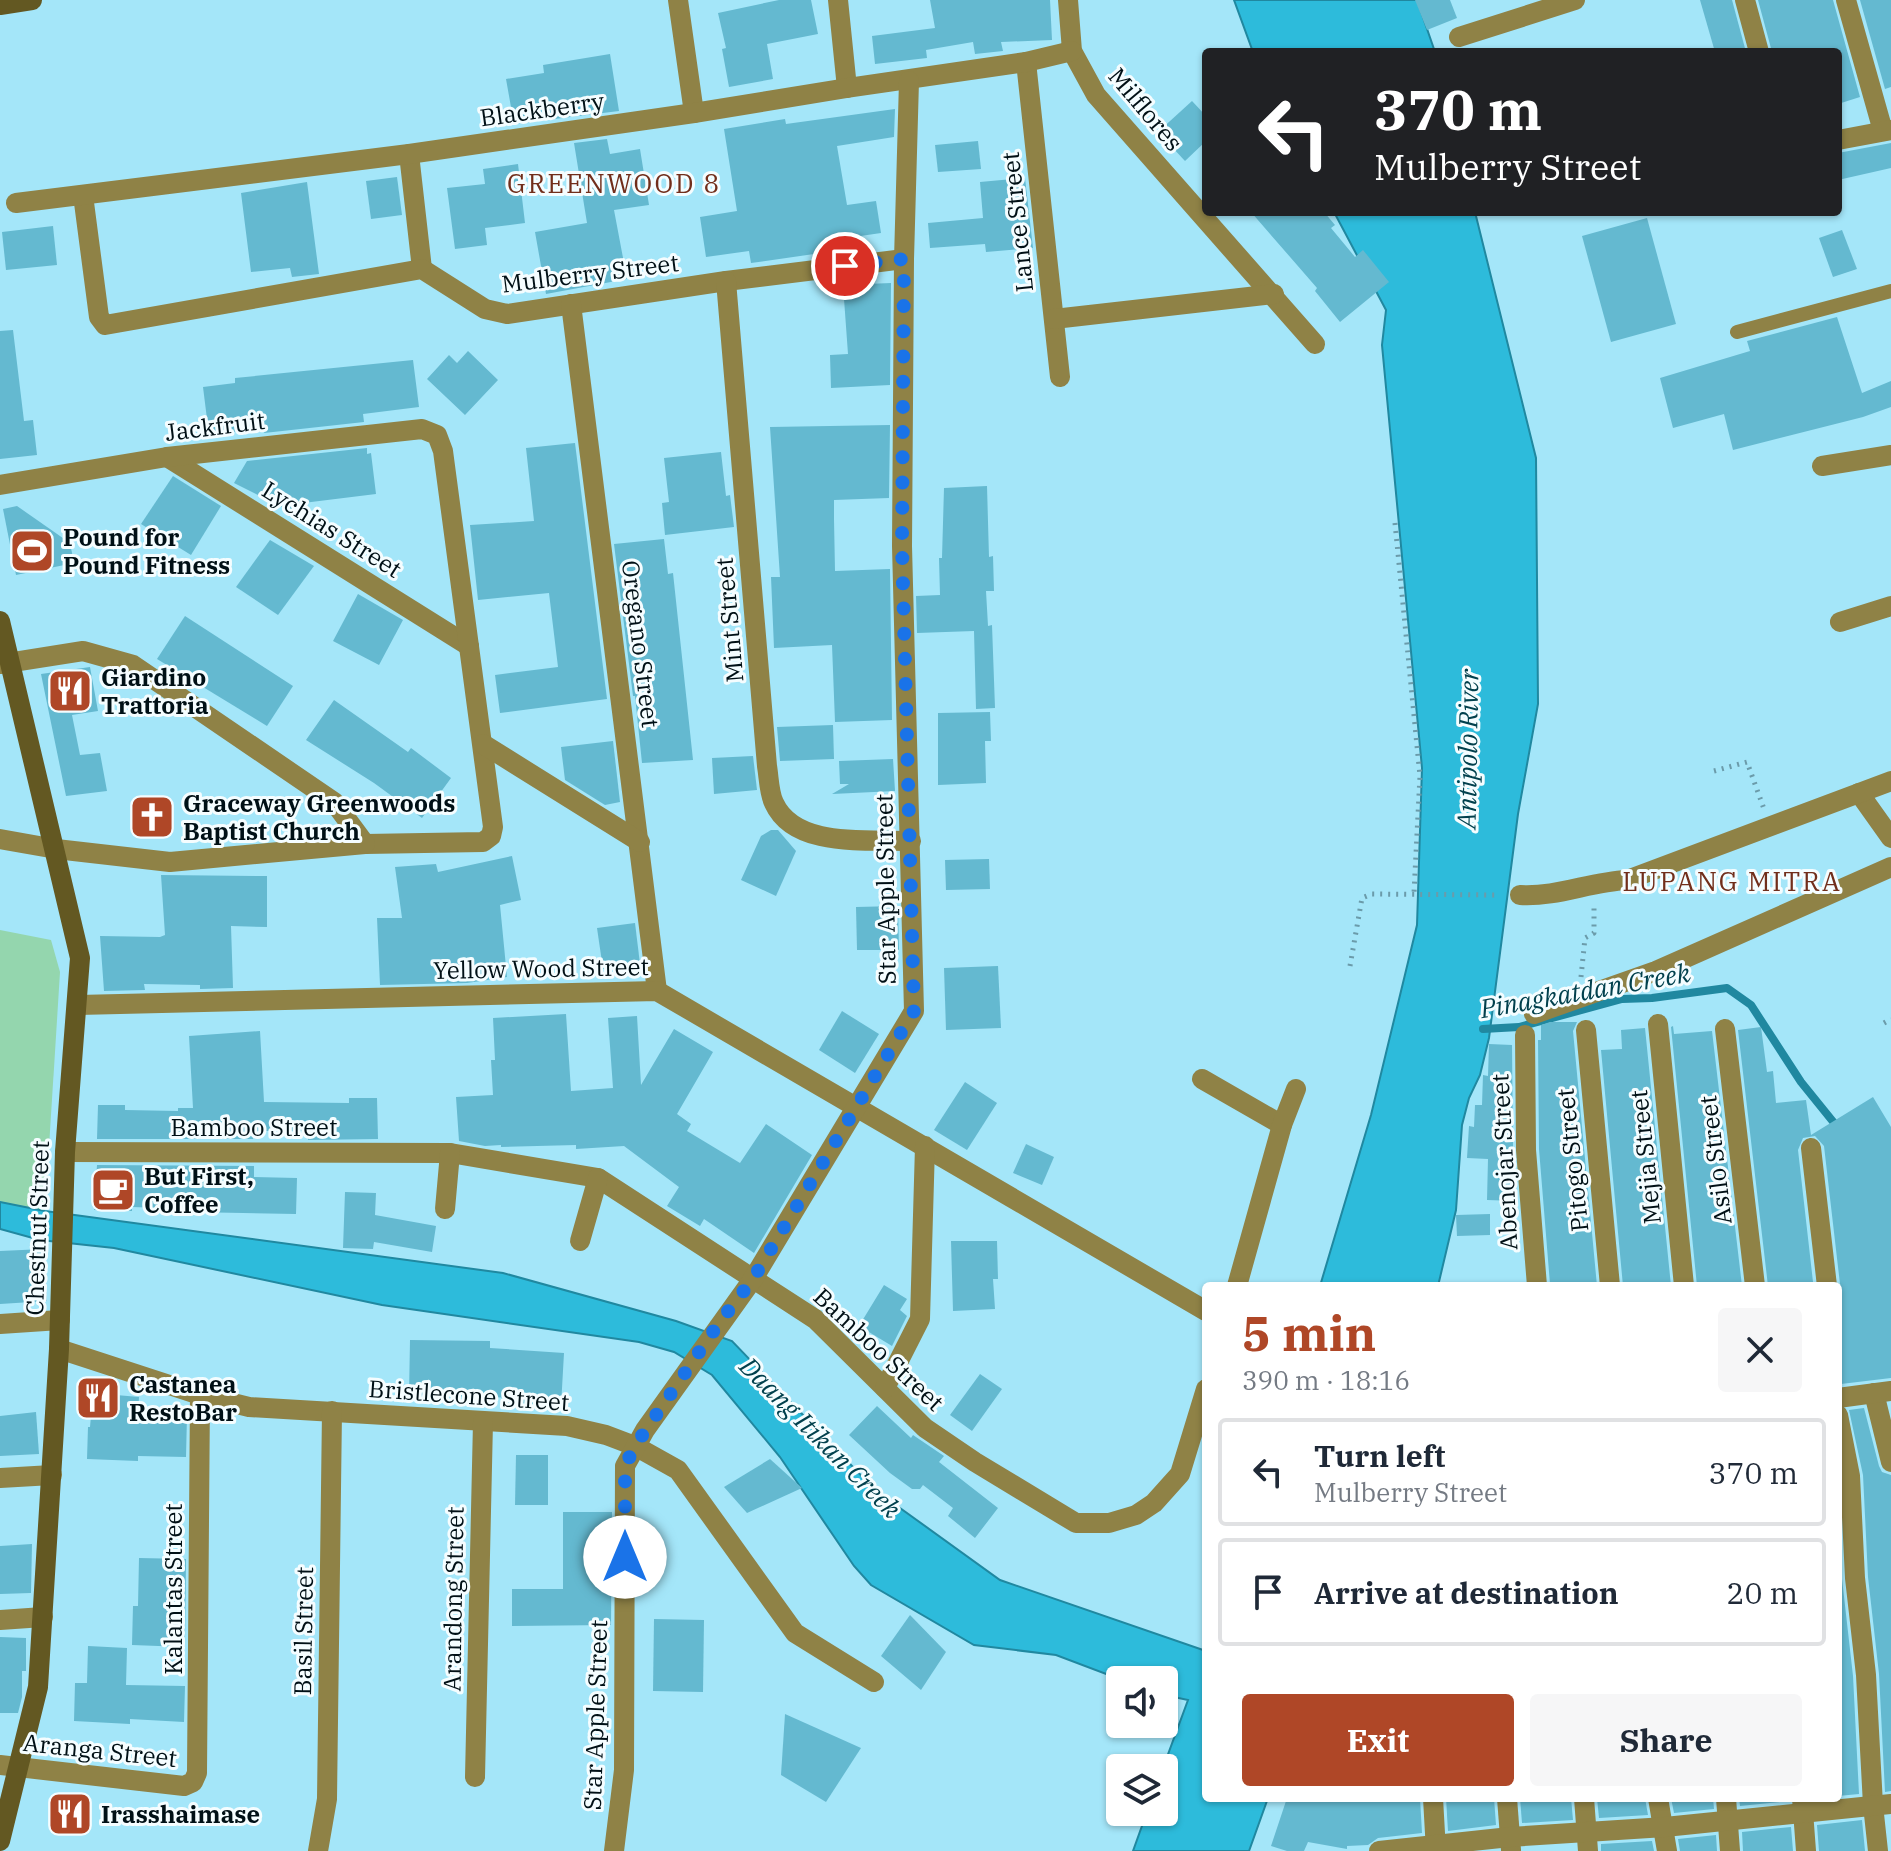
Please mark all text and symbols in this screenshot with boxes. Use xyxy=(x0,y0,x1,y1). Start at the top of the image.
street label: Milflores xyxy=(1102,61,1190,157)
text: 370 m xyxy=(1374,73,1542,145)
icon: left xyxy=(1242,80,1346,184)
street label: Blackberry xyxy=(478,84,606,134)
text: Mulberry Street xyxy=(1374,143,1641,190)
street label: Lance Street xyxy=(994,150,1040,294)
district label: GREENWOOD 8 xyxy=(507,166,721,200)
pin xyxy=(811,232,879,300)
icon: arrive xyxy=(823,244,867,288)
street label: Mulberry Street xyxy=(500,246,680,300)
street label: Jackfruit xyxy=(163,404,267,448)
street label: Lychias Street xyxy=(256,473,408,585)
place label: Pound for Pound Fitness xyxy=(63,521,230,581)
sports icon: Pound for Pound Fitness xyxy=(8,527,56,575)
street label: Mint Street xyxy=(708,556,750,684)
street label: Oregano Street xyxy=(615,558,667,730)
place label: Giardino Trattoria xyxy=(101,661,209,721)
restaurant icon: Giardino Trattoria xyxy=(46,667,94,715)
water label: Antipolo River xyxy=(1449,668,1485,831)
place label: Graceway Greenwoods Baptist Church xyxy=(183,787,455,847)
church icon: Graceway Greenwoods Baptist Church xyxy=(128,793,176,841)
street label: Star Apple Street xyxy=(867,793,903,985)
district label: LUPANG MITRA xyxy=(1622,864,1842,898)
street label: Yellow Wood Street xyxy=(433,950,649,986)
water label: Pinagkatdan Creek xyxy=(1476,955,1693,1025)
street label: Abenojar Street xyxy=(1483,1073,1525,1251)
street label: Pitogo Street xyxy=(1549,1087,1595,1233)
street label: Mejia Street xyxy=(1622,1088,1668,1226)
street label: Asilo Street xyxy=(1691,1094,1739,1226)
street label: Bamboo Street xyxy=(171,1111,337,1143)
street label: Chestnut Street xyxy=(18,1140,56,1316)
place label: But First, Coffee xyxy=(144,1160,254,1220)
cafe icon: But First, Coffee xyxy=(89,1166,137,1214)
street label: Bamboo Street xyxy=(807,1280,951,1418)
text: 5 min xyxy=(1242,1302,1376,1364)
button: close xyxy=(1718,1308,1802,1392)
water label: Daang Itikan Creek xyxy=(732,1348,909,1525)
text: 390 m · 18:16 xyxy=(1242,1363,1410,1397)
place label: Castanea RestoBar xyxy=(129,1368,237,1428)
street label: Bristlecone Street xyxy=(368,1372,570,1418)
restaurant icon: Castanea RestoBar xyxy=(74,1374,122,1422)
text: Turn left xyxy=(1314,1436,1446,1475)
icon: left xyxy=(1246,1450,1290,1494)
text: 370 m xyxy=(1708,1453,1798,1492)
text: Mulberry Street xyxy=(1314,1475,1507,1509)
street label: Kalantas Street xyxy=(157,1503,189,1675)
street label: Arandong Street xyxy=(435,1506,471,1692)
position arrow xyxy=(583,1515,667,1599)
street label: Basil Street xyxy=(286,1566,320,1696)
icon: arrive xyxy=(1246,1570,1290,1614)
text: Arrive at destination xyxy=(1314,1573,1619,1612)
text: 20 m xyxy=(1726,1573,1798,1612)
street label: Star Apple Street xyxy=(576,1619,614,1811)
map controls xyxy=(1106,1666,1178,1826)
button: sound xyxy=(1106,1666,1178,1738)
button: Exit xyxy=(1242,1694,1514,1786)
button: Share xyxy=(1530,1694,1802,1786)
street label: Aranga Street xyxy=(21,1726,179,1774)
button: layers xyxy=(1106,1754,1178,1826)
restaurant icon: Irasshaimase xyxy=(46,1790,94,1838)
place label: Irasshaimase xyxy=(101,1798,260,1830)

